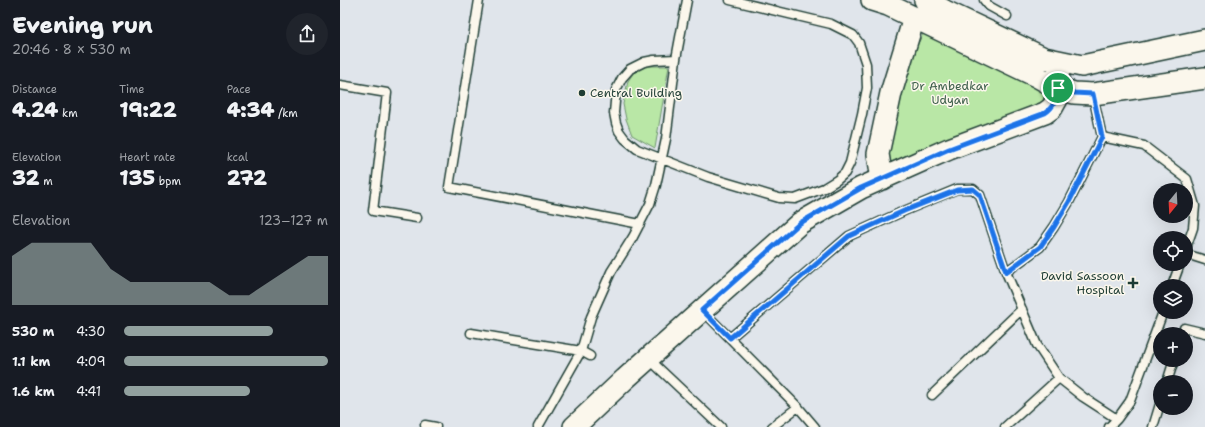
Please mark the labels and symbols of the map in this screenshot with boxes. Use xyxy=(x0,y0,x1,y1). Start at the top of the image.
pin xyxy=(1041,71,1075,105)
park label: Dr Ambedkar Udyan xyxy=(911,78,989,108)
place label: Central Building xyxy=(590,85,682,101)
marker: Central Building xyxy=(577,88,587,98)
north arrow xyxy=(1153,183,1193,223)
place label: David Sassoon Hospital xyxy=(1041,268,1124,298)
marker: David Sassoon Hospital xyxy=(1127,277,1139,289)

